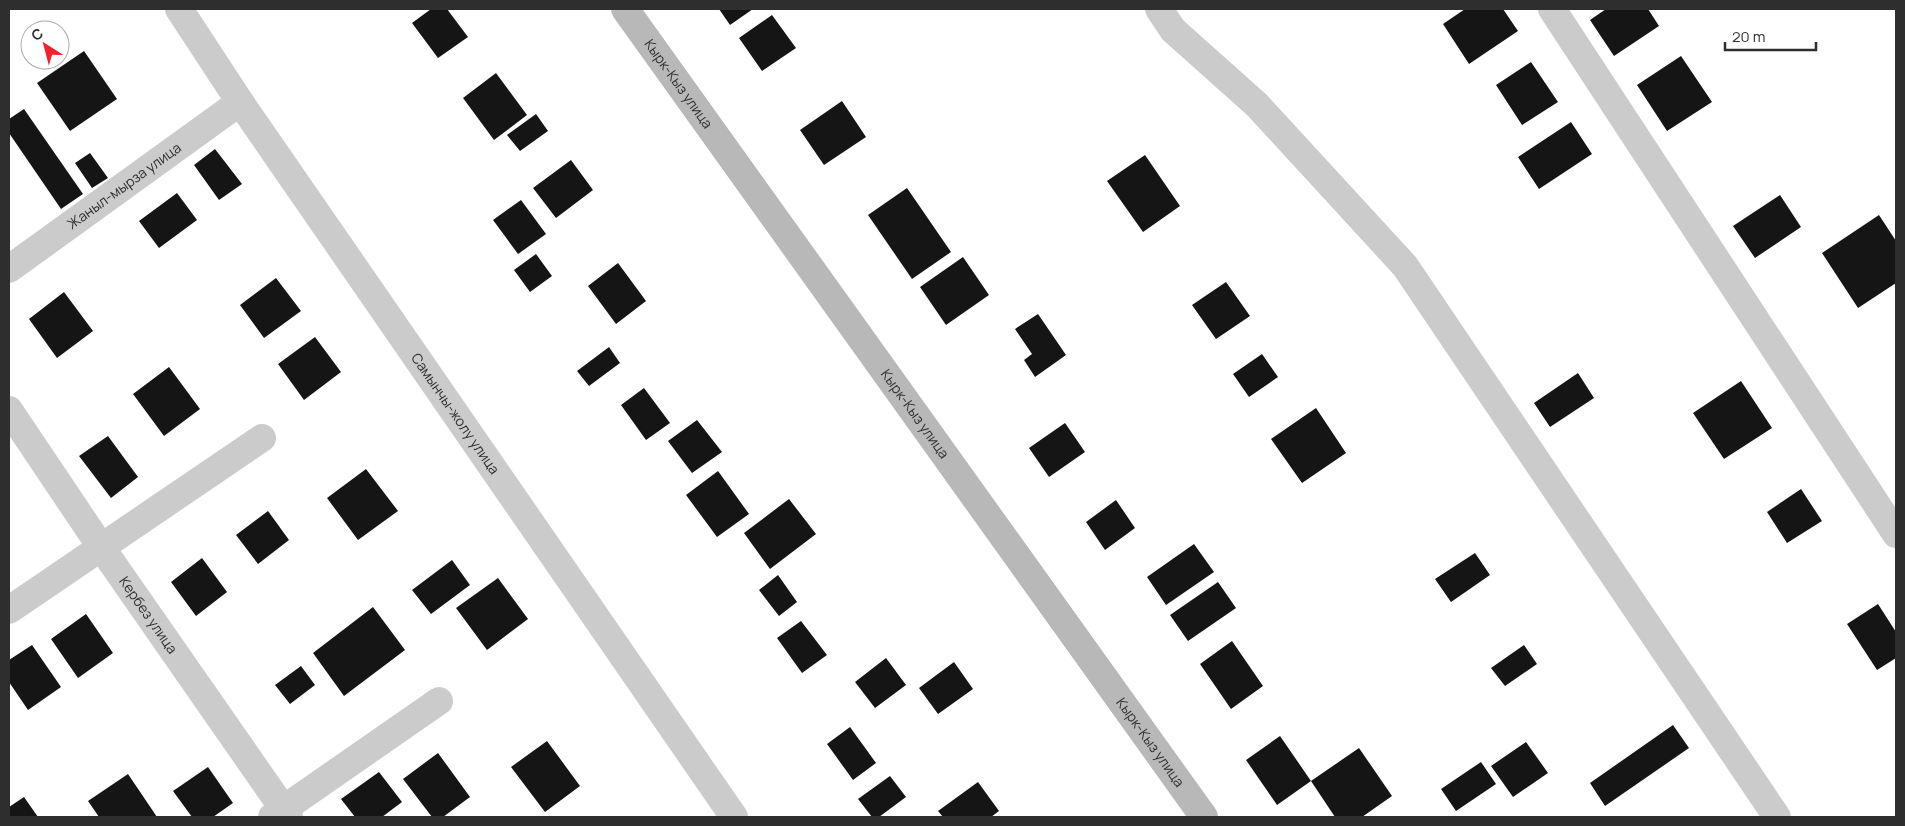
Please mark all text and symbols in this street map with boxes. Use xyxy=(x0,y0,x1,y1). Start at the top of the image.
north arrow xyxy=(20,20,70,70)
scale bar xyxy=(1725,20,1816,52)
text: С xyxy=(27,23,47,45)
text: 20 m xyxy=(1732,26,1765,47)
street label: Кырк-Кыз улица xyxy=(641,35,717,132)
street label: Жаныл-мырза улица xyxy=(63,138,185,233)
street label: Самынчы-жолу улица xyxy=(407,349,504,478)
street label: Кырк-Кыз улица xyxy=(877,365,954,462)
street label: Кербез улица xyxy=(115,572,182,657)
street label: Кырк-Кыз улица xyxy=(1112,693,1189,790)

